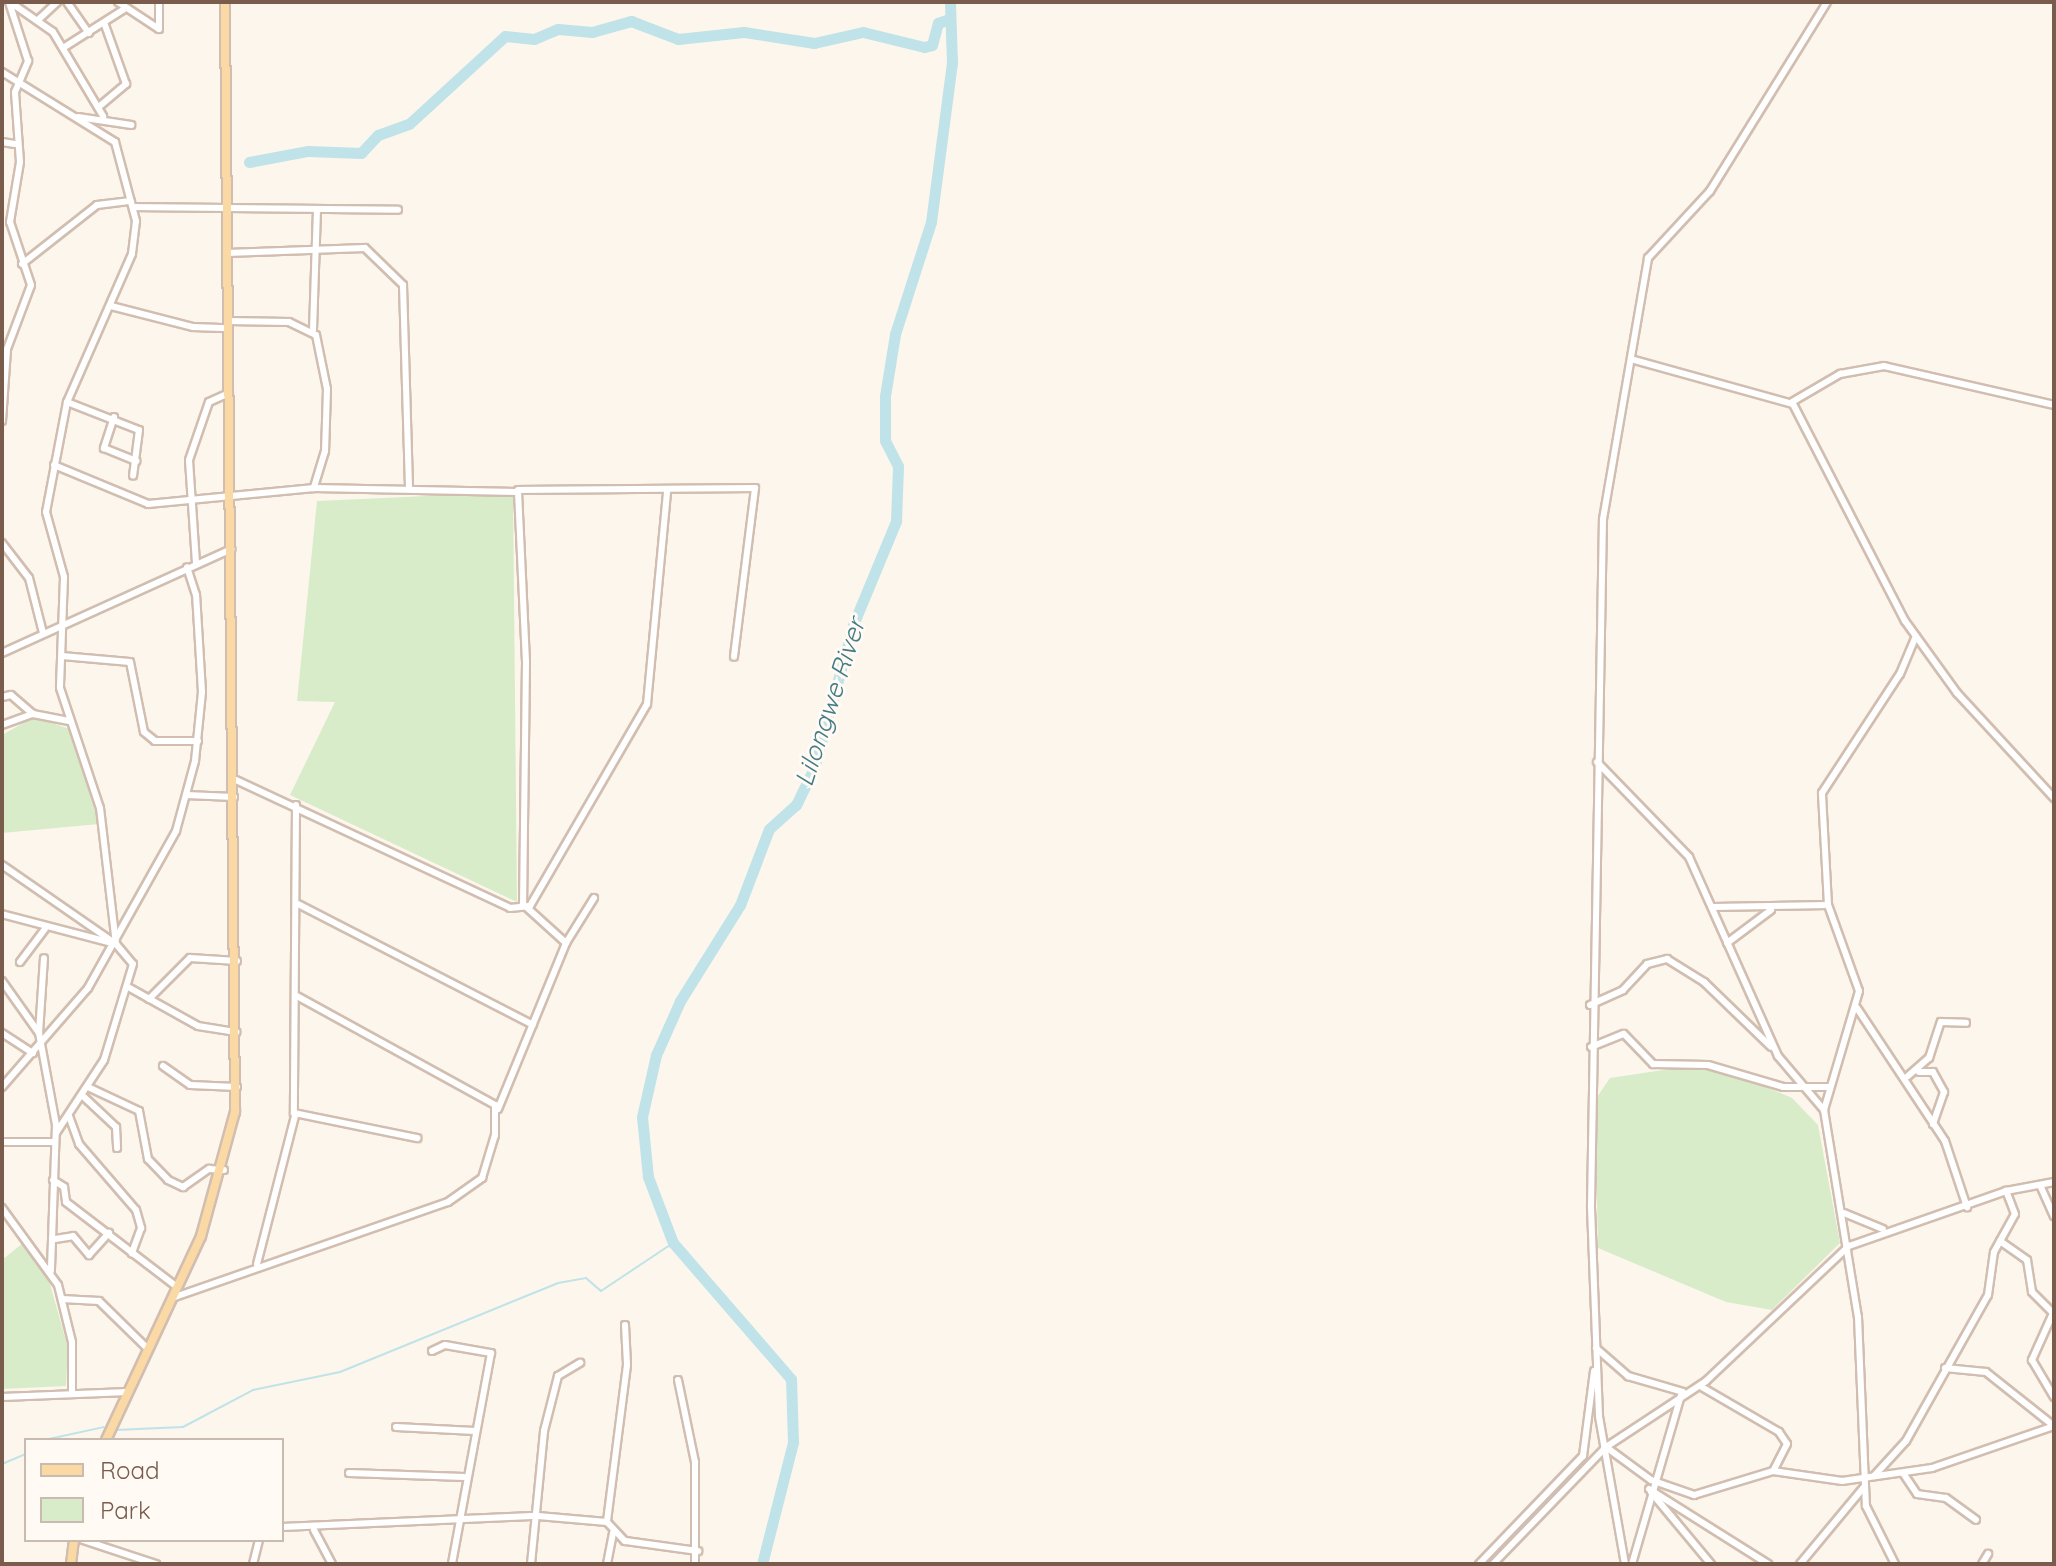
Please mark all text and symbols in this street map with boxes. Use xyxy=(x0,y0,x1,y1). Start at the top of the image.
water label: Lilongwe River xyxy=(788,614,872,790)
legend xyxy=(24,1438,284,1542)
text: Road xyxy=(100,1455,160,1485)
text: Park xyxy=(100,1495,151,1525)

